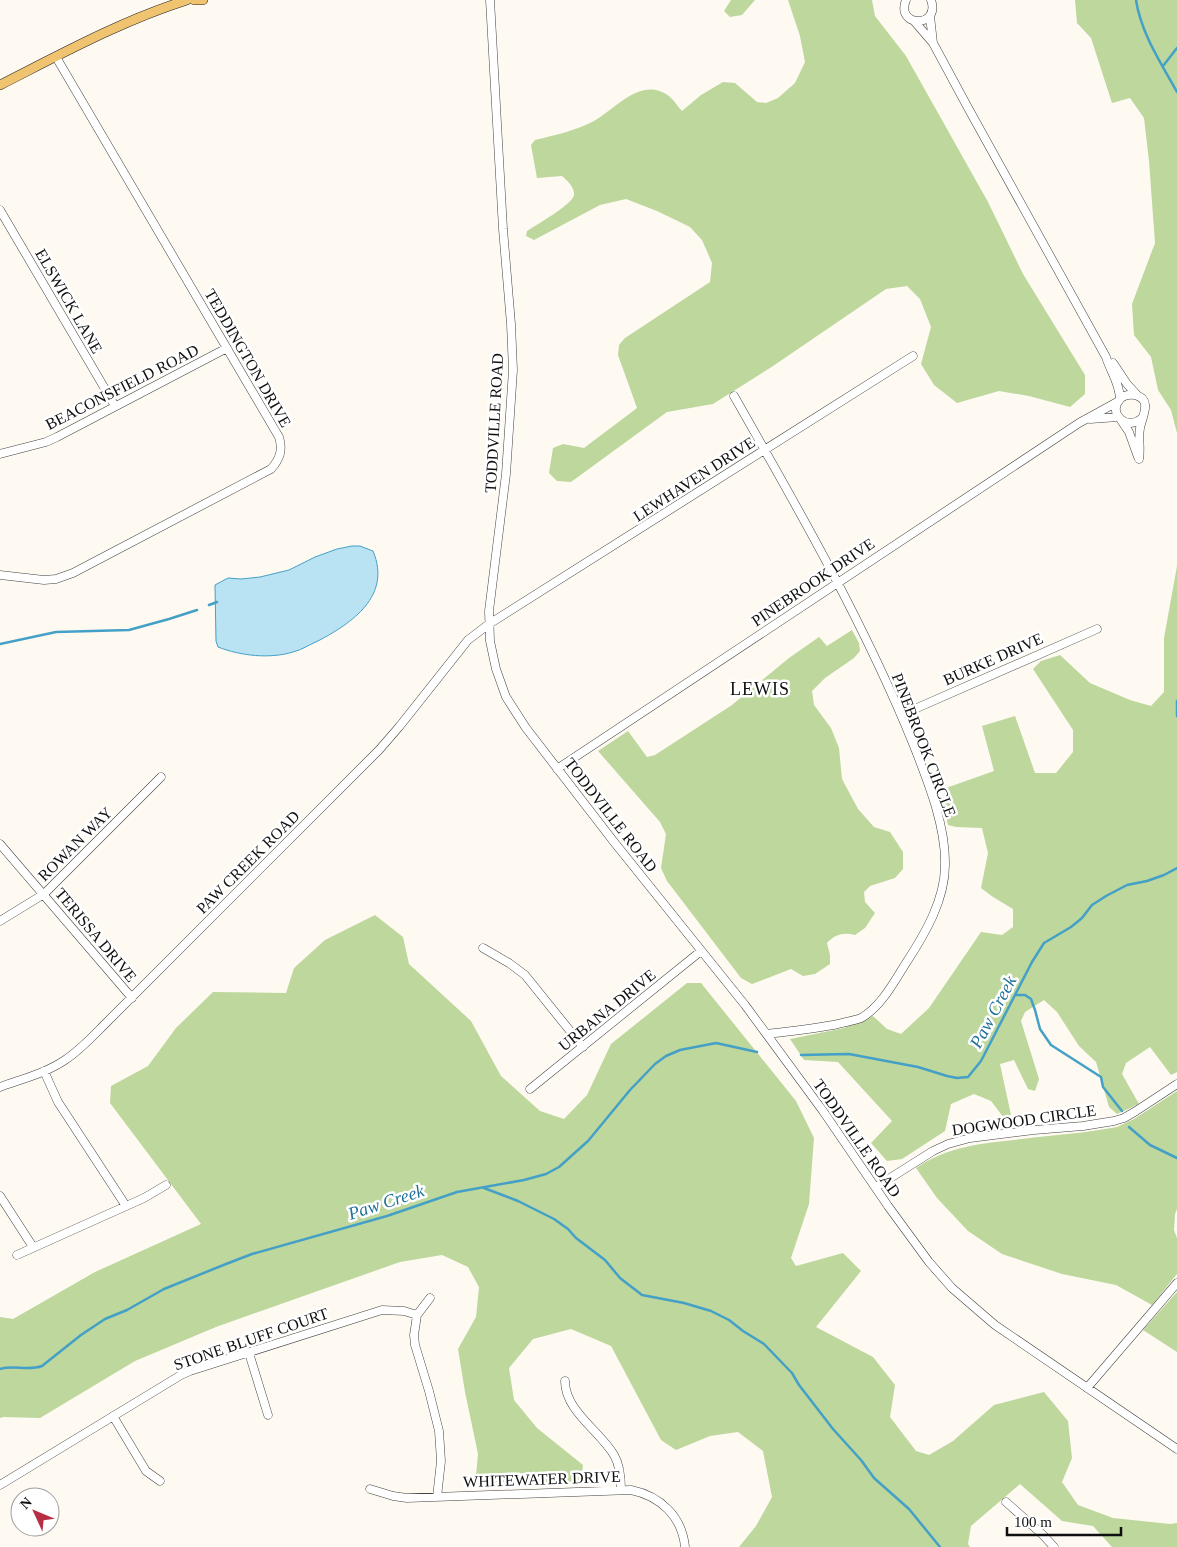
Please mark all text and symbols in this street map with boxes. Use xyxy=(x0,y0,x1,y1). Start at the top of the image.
street label: ELSWICK LANE xyxy=(32,246,106,356)
street label: TEDDINGTON DRIVE xyxy=(201,286,295,430)
street label: BEACONSFIELD ROAD xyxy=(43,341,201,433)
street label: TODDVILLE ROAD xyxy=(482,353,506,493)
street label: LEWHAVEN DRIVE xyxy=(630,433,758,525)
street label: PINEBROOK DRIVE xyxy=(748,535,878,629)
street label: BURKE DRIVE xyxy=(941,629,1045,689)
street label: PINEBROOK CIRCLE xyxy=(889,671,959,819)
district label: LEWIS xyxy=(730,679,790,699)
street label: TODDVILLE ROAD xyxy=(561,755,661,875)
street label: ROWAN WAY xyxy=(35,803,116,884)
street label: PAW CREEK ROAD xyxy=(193,807,303,917)
street label: TERISSA DRIVE xyxy=(52,885,140,985)
street label: URBANA DRIVE xyxy=(555,966,659,1054)
water label: Paw Creek xyxy=(965,972,1021,1052)
street label: TODDVILLE ROAD xyxy=(810,1076,904,1200)
street label: DOGWOOD CIRCLE xyxy=(951,1101,1097,1139)
water label: Paw Creek xyxy=(344,1180,428,1224)
street label: STONE BLUFF COURT xyxy=(171,1304,331,1373)
street label: WHITEWATER DRIVE xyxy=(463,1468,621,1490)
north arrow xyxy=(10,1487,60,1537)
text: N xyxy=(17,1494,35,1512)
scale bar xyxy=(1007,1504,1121,1536)
text: 100 m xyxy=(1014,1514,1052,1530)

